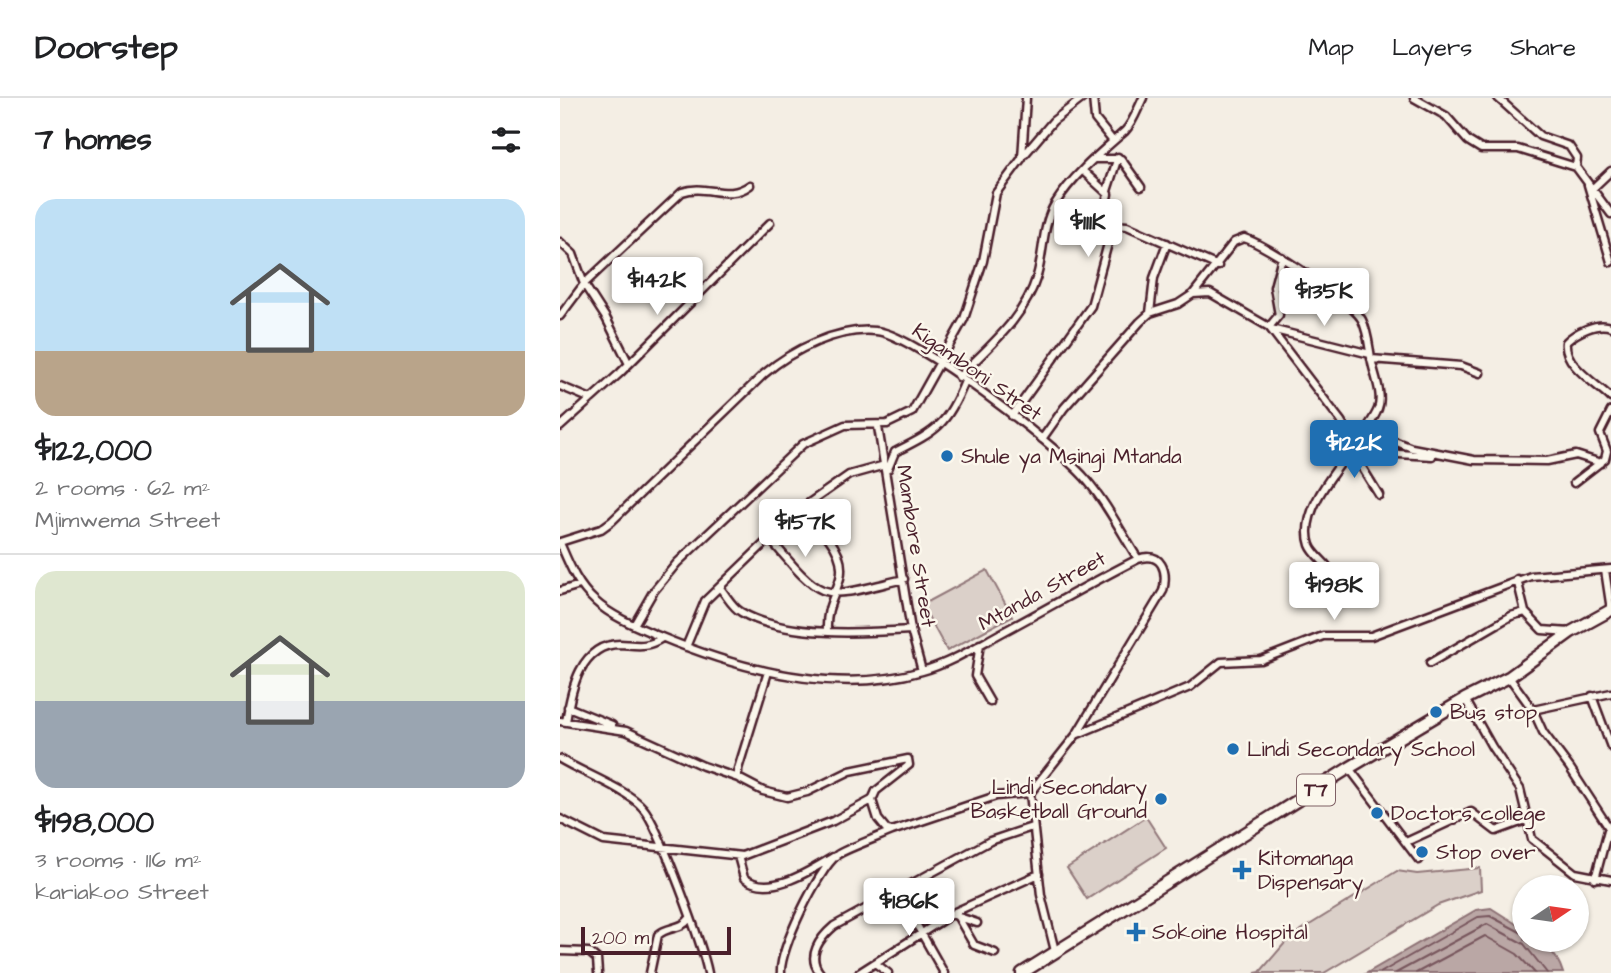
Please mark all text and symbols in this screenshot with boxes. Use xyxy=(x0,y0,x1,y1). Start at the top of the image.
text: Doorstep xyxy=(35,25,178,71)
text: Map xyxy=(1309,31,1354,65)
text: Layers xyxy=(1392,31,1472,65)
text: Share xyxy=(1510,31,1576,65)
text: 7 homes xyxy=(35,119,152,161)
icon: filters xyxy=(487,121,525,159)
pin: $111K xyxy=(1039,200,1137,259)
text: $111K xyxy=(1070,206,1106,238)
icon: home xyxy=(217,245,343,371)
pin: $142K xyxy=(608,258,706,317)
text: $142K xyxy=(628,264,686,296)
pin: $135K xyxy=(1275,268,1373,328)
text: $135K xyxy=(1295,275,1353,307)
street label: Kigamboni Stret xyxy=(905,316,1048,430)
pin: $122K xyxy=(1305,420,1403,480)
text: $122K xyxy=(1326,427,1382,459)
text: $122,000 xyxy=(35,430,152,472)
place label: Shule ya Msingi Mtanda xyxy=(961,442,1182,473)
marker: Shule ya Msingi Mtanda xyxy=(939,448,955,464)
street label: Mambore Street xyxy=(889,463,943,630)
text: 2 rooms · 62 m² xyxy=(35,472,210,504)
pin: $157K xyxy=(756,500,854,559)
text: Mjimwema Street xyxy=(35,504,220,536)
text: $157K xyxy=(775,506,835,538)
street label: Mtanda Street xyxy=(973,544,1111,638)
pin: $198K xyxy=(1285,562,1383,622)
text: $198K xyxy=(1305,569,1363,601)
icon: home xyxy=(217,617,343,743)
place label: Bus stop xyxy=(1450,698,1537,728)
marker: Bus stop xyxy=(1428,704,1444,720)
place label: Lindi Secondary School xyxy=(1247,735,1475,766)
marker: Lindi Secondary School xyxy=(1225,741,1241,757)
place label: Lindi Secondary Basketball Ground xyxy=(971,773,1147,826)
road number: T7 xyxy=(1297,775,1335,806)
marker: Lindi Secondary Basketball Ground xyxy=(1153,791,1169,807)
place label: Doctors college xyxy=(1391,799,1546,830)
text: $198,000 xyxy=(35,802,154,844)
marker: Doctors college xyxy=(1369,805,1385,821)
place label: Stop over xyxy=(1436,838,1536,868)
text: 3 rooms · 116 m² xyxy=(35,844,202,876)
place label: Kitomanga Dispensary xyxy=(1258,844,1364,899)
marker: Stop over xyxy=(1414,844,1430,860)
marker: Kitomanga Dispensary xyxy=(1232,860,1252,880)
north arrow xyxy=(1512,875,1589,952)
map controls xyxy=(1512,875,1589,952)
text: kariakoo Street xyxy=(35,876,209,908)
pin: $186K xyxy=(860,878,958,938)
text: $186K xyxy=(879,885,939,917)
place label: Sokoine Hospital xyxy=(1152,918,1308,948)
marker: Sokoine Hospital xyxy=(1126,922,1146,942)
scale bar xyxy=(581,924,732,956)
text: 200 m xyxy=(592,925,649,952)

